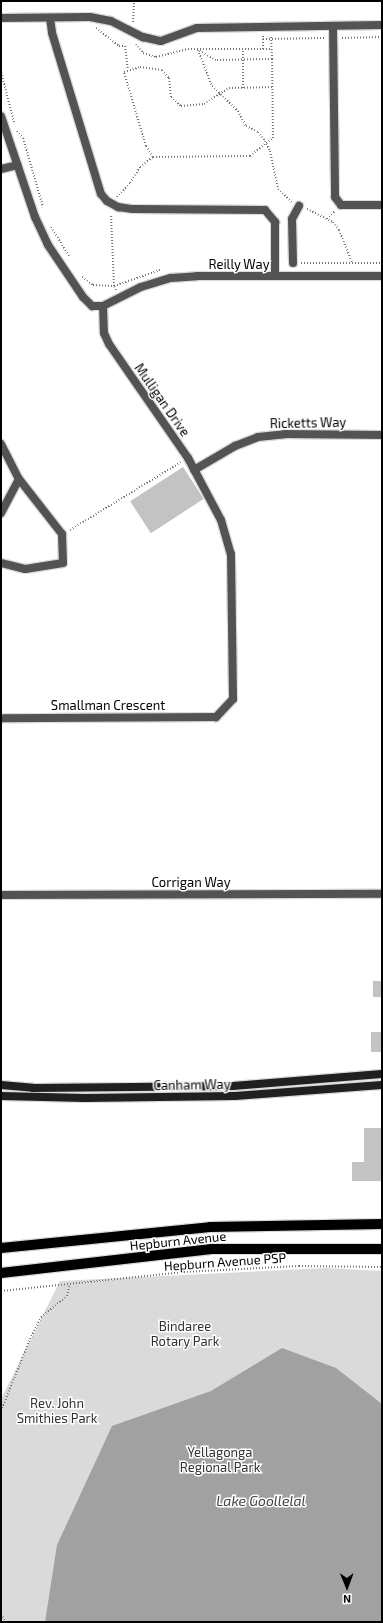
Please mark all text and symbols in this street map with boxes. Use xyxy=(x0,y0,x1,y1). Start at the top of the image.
street label: Reilly Way xyxy=(208,256,270,272)
street label: Mulligan Drive xyxy=(131,361,193,439)
street label: Ricketts Way xyxy=(270,415,346,431)
street label: Smallman Crescent xyxy=(51,697,165,713)
street label: Corrigan Way xyxy=(151,874,231,890)
street label: Canham Way xyxy=(153,1077,231,1093)
street label: Hepburn Avenue xyxy=(129,1228,227,1254)
street label: Hepburn Avenue PSP xyxy=(163,1250,287,1274)
park label: Bindaree Rotary Park xyxy=(150,1319,220,1350)
park label: Rev. John Smithies Park xyxy=(17,1396,97,1427)
park label: Yellagonga Regional Park xyxy=(180,1445,260,1476)
water label: Lake Goollelal xyxy=(216,1493,306,1509)
north arrow xyxy=(327,1567,367,1607)
text: N xyxy=(343,1593,351,1606)

